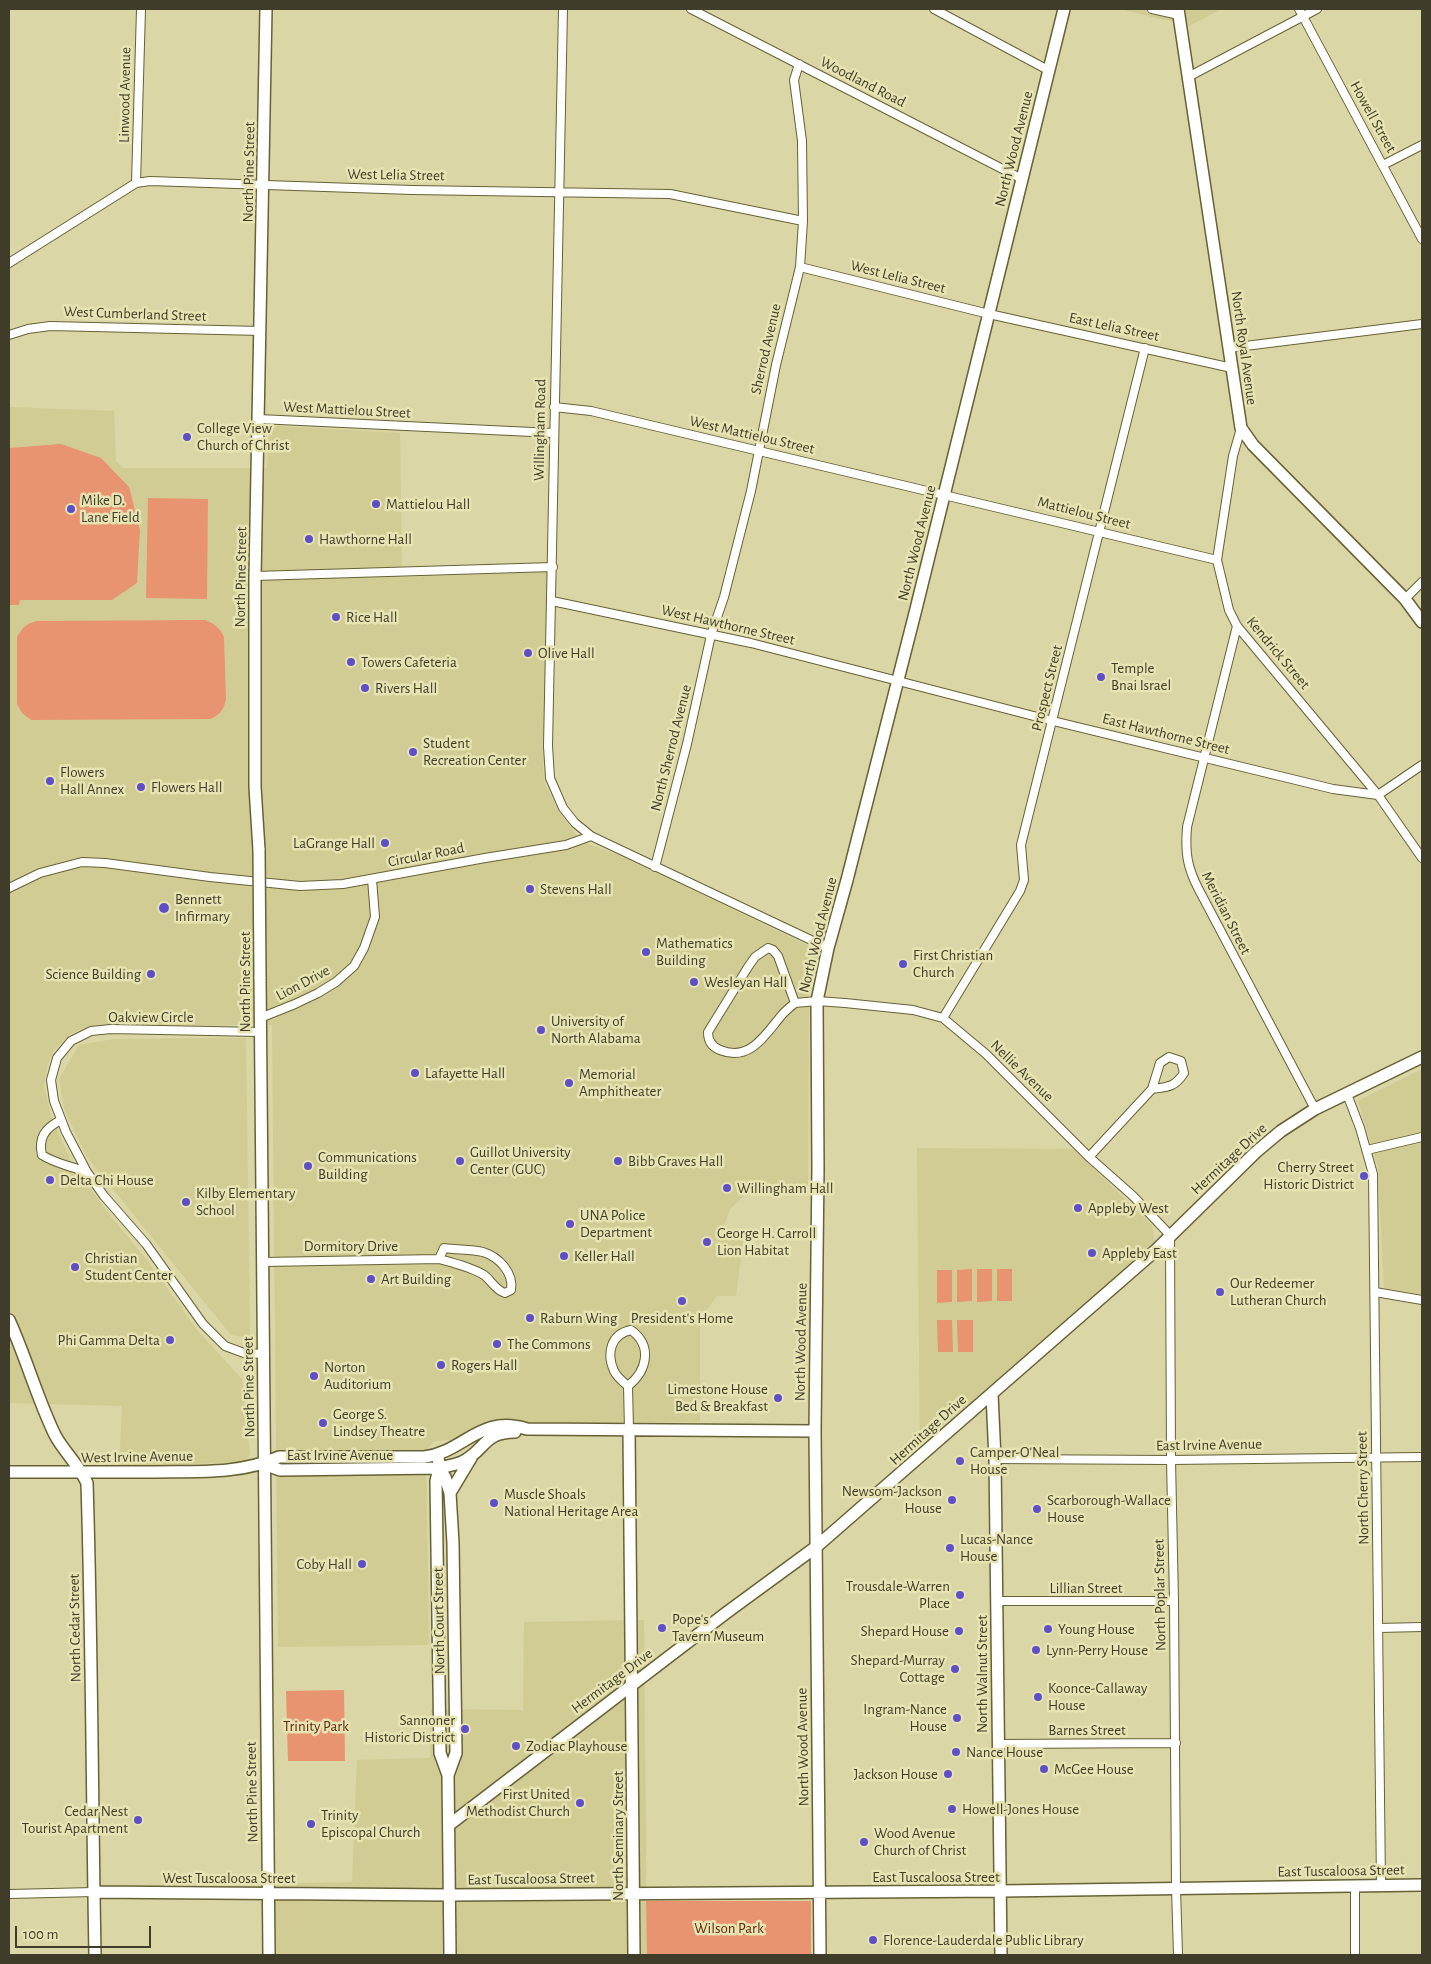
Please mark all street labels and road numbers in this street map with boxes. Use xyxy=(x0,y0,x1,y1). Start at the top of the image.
street label: Linwood Avenue xyxy=(115,47,135,143)
street label: Woodland Road xyxy=(817,53,909,111)
street label: Howell Street xyxy=(1346,78,1400,156)
street label: North Wood Avenue xyxy=(991,89,1037,209)
street label: North Pine Street xyxy=(239,121,259,223)
street label: West Lelia Street xyxy=(347,165,445,185)
street label: West Lelia Street xyxy=(849,256,947,298)
street label: North Royal Avenue xyxy=(1227,290,1261,406)
street label: Sherrod Avenue xyxy=(747,302,785,396)
street label: West Cumberland Street xyxy=(63,303,207,325)
street label: East Lelia Street xyxy=(1067,309,1161,345)
street label: Willingham Road xyxy=(530,379,550,481)
street label: West Mattielou Street xyxy=(283,398,411,422)
street label: West Mattielou Street xyxy=(688,412,816,458)
street label: North Wood Avenue xyxy=(894,483,940,603)
street label: Mattielou Street xyxy=(1036,493,1132,533)
street label: North Pine Street xyxy=(231,526,251,628)
street label: West Hawthorne Street xyxy=(660,601,796,649)
street label: Kendrick Street xyxy=(1242,613,1314,693)
street label: Prospect Street xyxy=(1028,643,1066,733)
street label: North Sherrod Avenue xyxy=(647,683,695,813)
street label: East Hawthorne Street xyxy=(1100,709,1232,759)
street label: Circular Road xyxy=(386,839,466,871)
street label: Meridian Street xyxy=(1197,869,1255,957)
street label: North Wood Avenue xyxy=(795,875,841,995)
street label: North Pine Street xyxy=(236,932,254,1032)
street label: Lion Drive xyxy=(273,961,333,1005)
street label: Oakview Circle xyxy=(108,1008,194,1026)
street label: Nellie Avenue xyxy=(987,1036,1057,1106)
street label: Hermitage Drive xyxy=(1187,1119,1271,1199)
street label: Dormitory Drive xyxy=(304,1237,398,1255)
street label: North Wood Avenue xyxy=(791,1283,811,1401)
street label: North Pine Street xyxy=(239,1336,259,1438)
street label: Hermitage Drive xyxy=(886,1391,970,1469)
street label: North Cherry Street xyxy=(1353,1431,1373,1545)
street label: East Irvine Avenue xyxy=(1156,1435,1262,1455)
street label: East Irvine Avenue xyxy=(287,1446,393,1464)
street label: West Irvine Avenue xyxy=(81,1447,193,1467)
street label: North Poplar Street xyxy=(1150,1539,1170,1651)
street label: North Court Street xyxy=(429,1567,449,1675)
street label: North Cedar Street xyxy=(65,1574,85,1682)
street label: Lillian Street xyxy=(1049,1579,1123,1597)
street label: North Walnut Street xyxy=(973,1615,991,1733)
street label: Hermitage Drive xyxy=(568,1645,656,1717)
street label: North Wood Avenue xyxy=(793,1688,813,1806)
street label: Barnes Street xyxy=(1048,1721,1126,1739)
street label: North Pine Street xyxy=(242,1741,262,1843)
street label: North Seminary Street xyxy=(609,1771,627,1901)
street label: East Tuscaloosa Street xyxy=(1277,1861,1405,1881)
street label: East Tuscaloosa Street xyxy=(872,1868,1000,1886)
street label: West Tuscaloosa Street xyxy=(162,1869,296,1887)
street label: East Tuscaloosa Street xyxy=(467,1869,595,1889)

